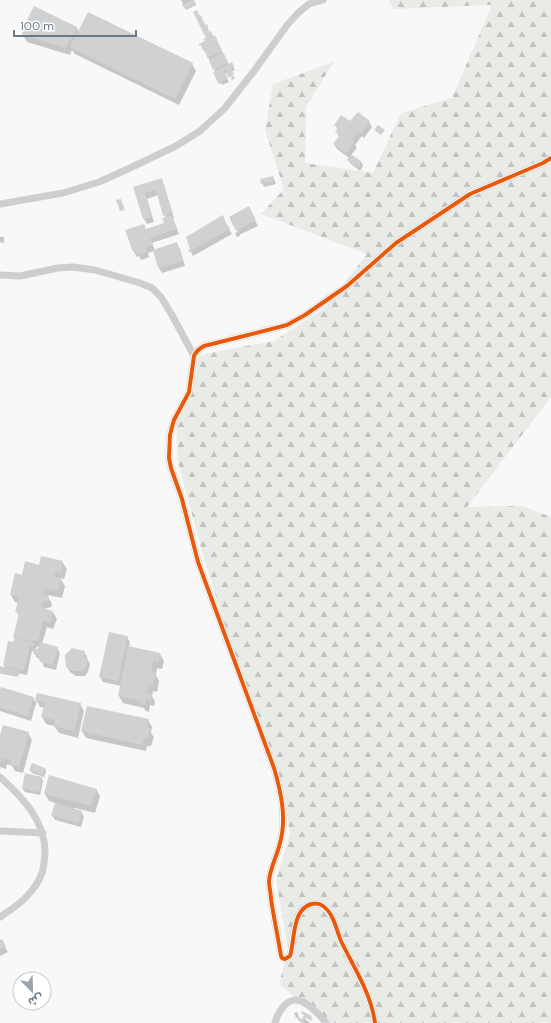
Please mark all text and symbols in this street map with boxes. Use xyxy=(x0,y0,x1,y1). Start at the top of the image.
scale bar xyxy=(14,12,136,38)
text: 100 m xyxy=(20,18,54,34)
north arrow xyxy=(12,971,52,1011)
text: ش xyxy=(26,991,46,1010)

